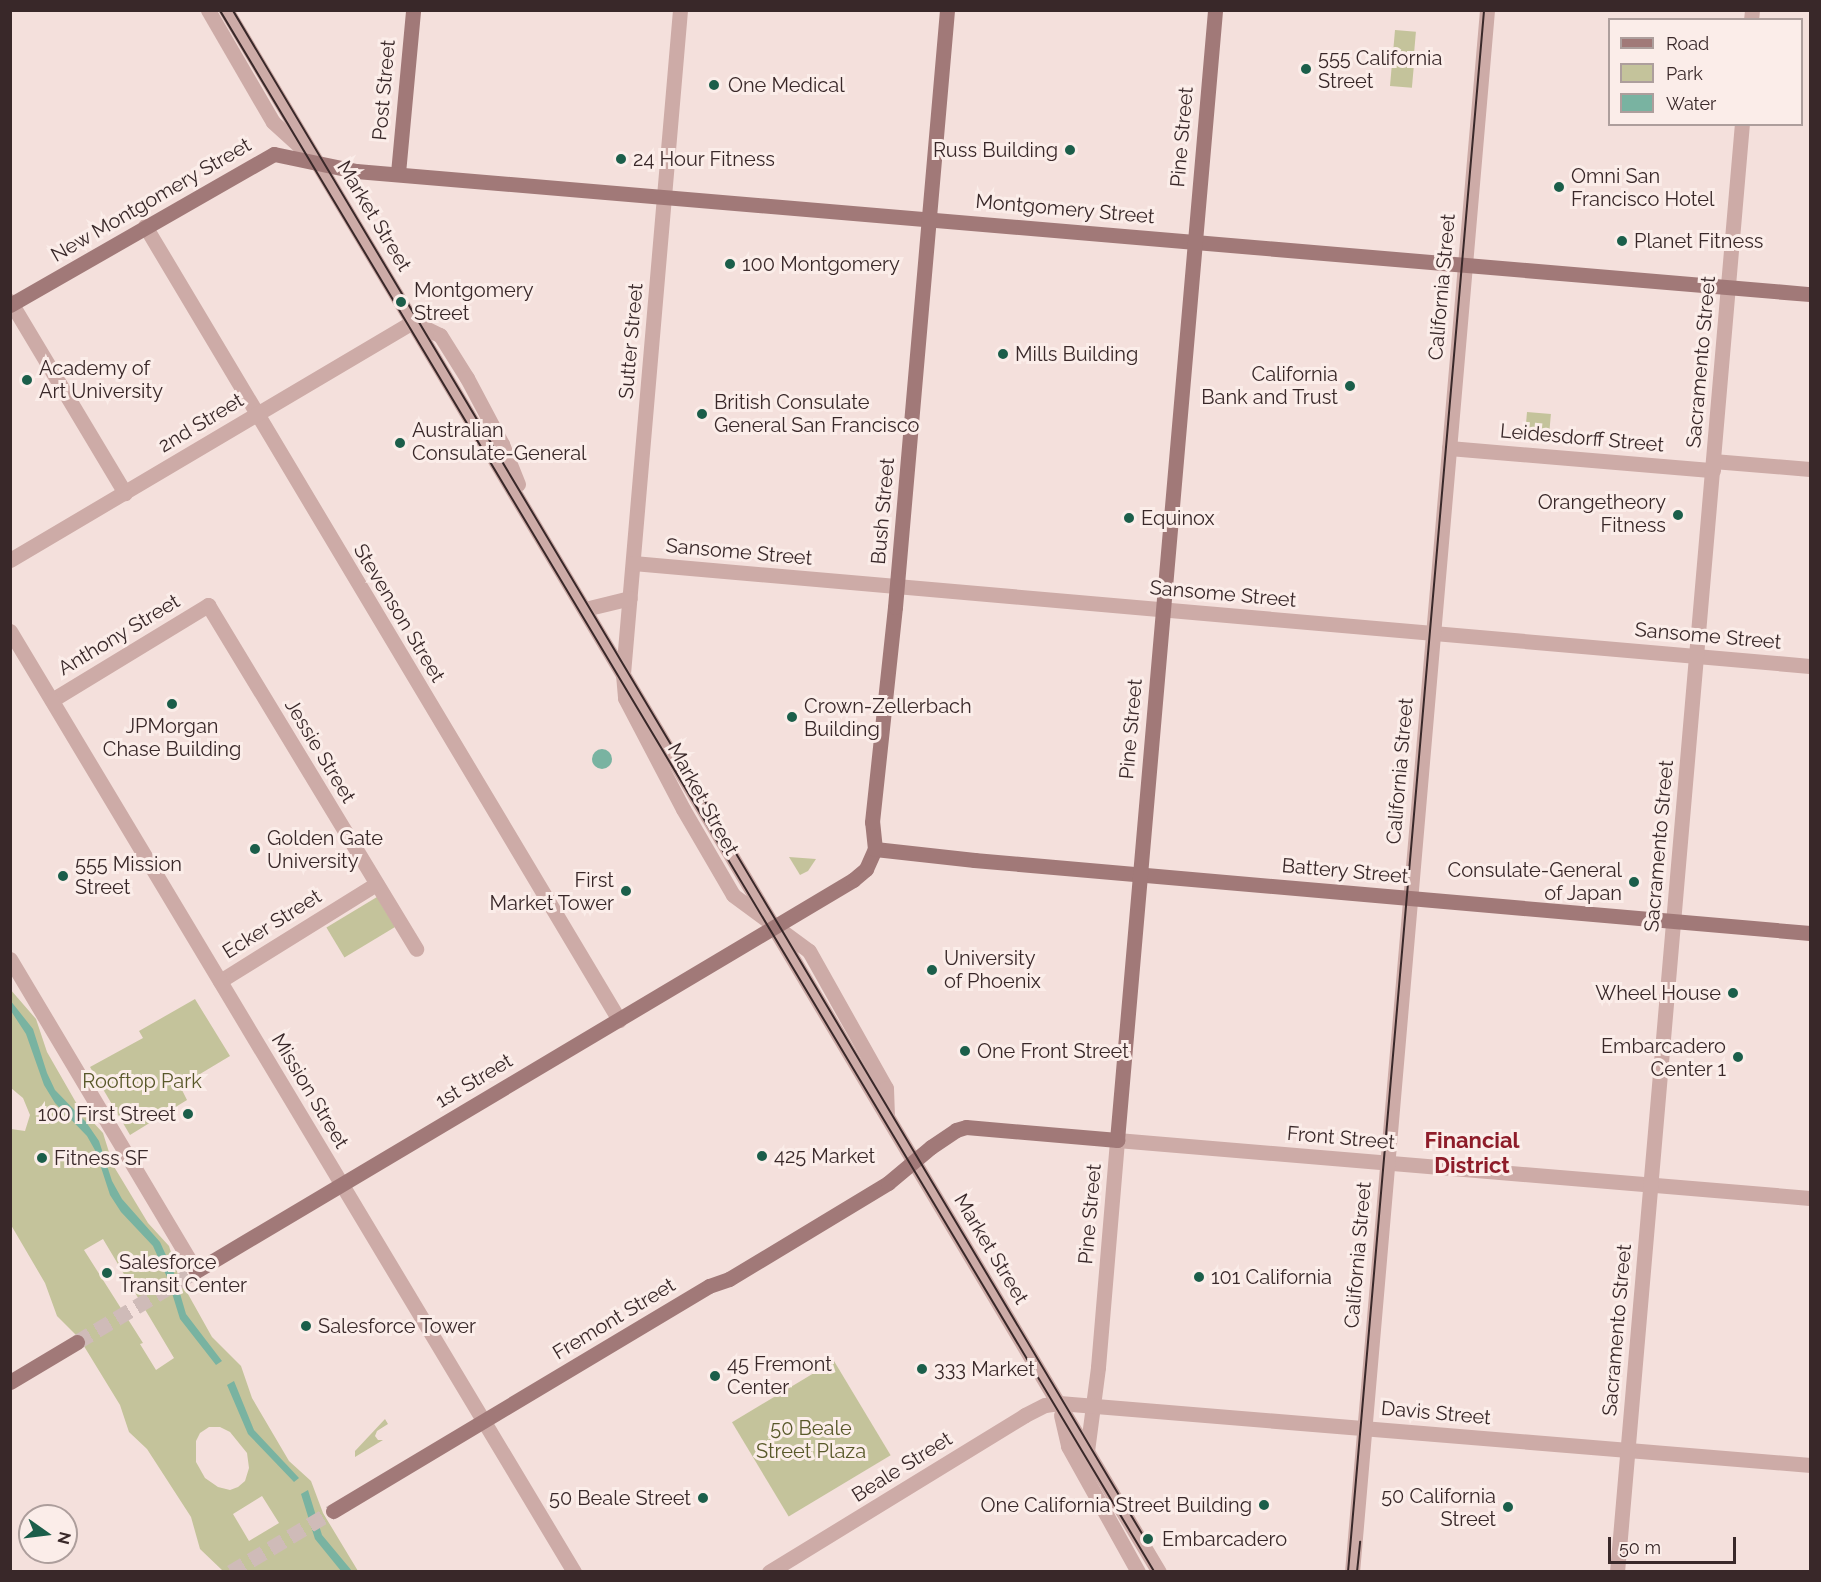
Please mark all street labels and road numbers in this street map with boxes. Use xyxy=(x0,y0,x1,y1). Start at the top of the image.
street label: Post Street xyxy=(368,39,400,141)
street label: Pine Street xyxy=(1166,86,1198,188)
street label: New Montgomery Street xyxy=(46,133,256,267)
street label: Market Street xyxy=(332,157,416,275)
street label: Montgomery Street xyxy=(974,189,1156,229)
street label: California Street xyxy=(1424,213,1460,361)
street label: Sacramento Street xyxy=(1682,275,1720,449)
street label: Sutter Street xyxy=(614,282,648,400)
street label: 2nd Street xyxy=(154,388,248,458)
street label: Leidesdorff Street xyxy=(1499,419,1665,457)
street label: Bush Street xyxy=(866,457,900,565)
street label: Sansome Street xyxy=(665,534,813,570)
street label: Stevenson Street xyxy=(348,539,450,687)
street label: Sansome Street xyxy=(1149,576,1297,612)
street label: Anthony Street xyxy=(54,589,184,681)
street label: Sansome Street xyxy=(1634,618,1782,654)
street label: Pine Street xyxy=(1115,678,1147,780)
street label: Jessie Street xyxy=(280,695,360,807)
street label: California Street xyxy=(1382,697,1418,845)
street label: Market Street xyxy=(662,739,744,859)
street label: Sacramento Street xyxy=(1640,759,1678,933)
street label: Battery Street xyxy=(1280,853,1410,889)
street label: Ecker Street xyxy=(218,884,326,964)
street label: Mission Street xyxy=(266,1029,354,1153)
street label: 1st Street xyxy=(431,1049,517,1113)
street label: Front Street xyxy=(1286,1121,1396,1155)
street label: Pine Street xyxy=(1074,1163,1106,1265)
street label: California Street xyxy=(1340,1181,1376,1329)
street label: Market Street xyxy=(949,1190,1033,1308)
street label: Sacramento Street xyxy=(1598,1243,1636,1417)
street label: Fremont Street xyxy=(548,1273,680,1365)
street label: Davis Street xyxy=(1380,1396,1492,1430)
street label: Beale Street xyxy=(847,1427,957,1507)

